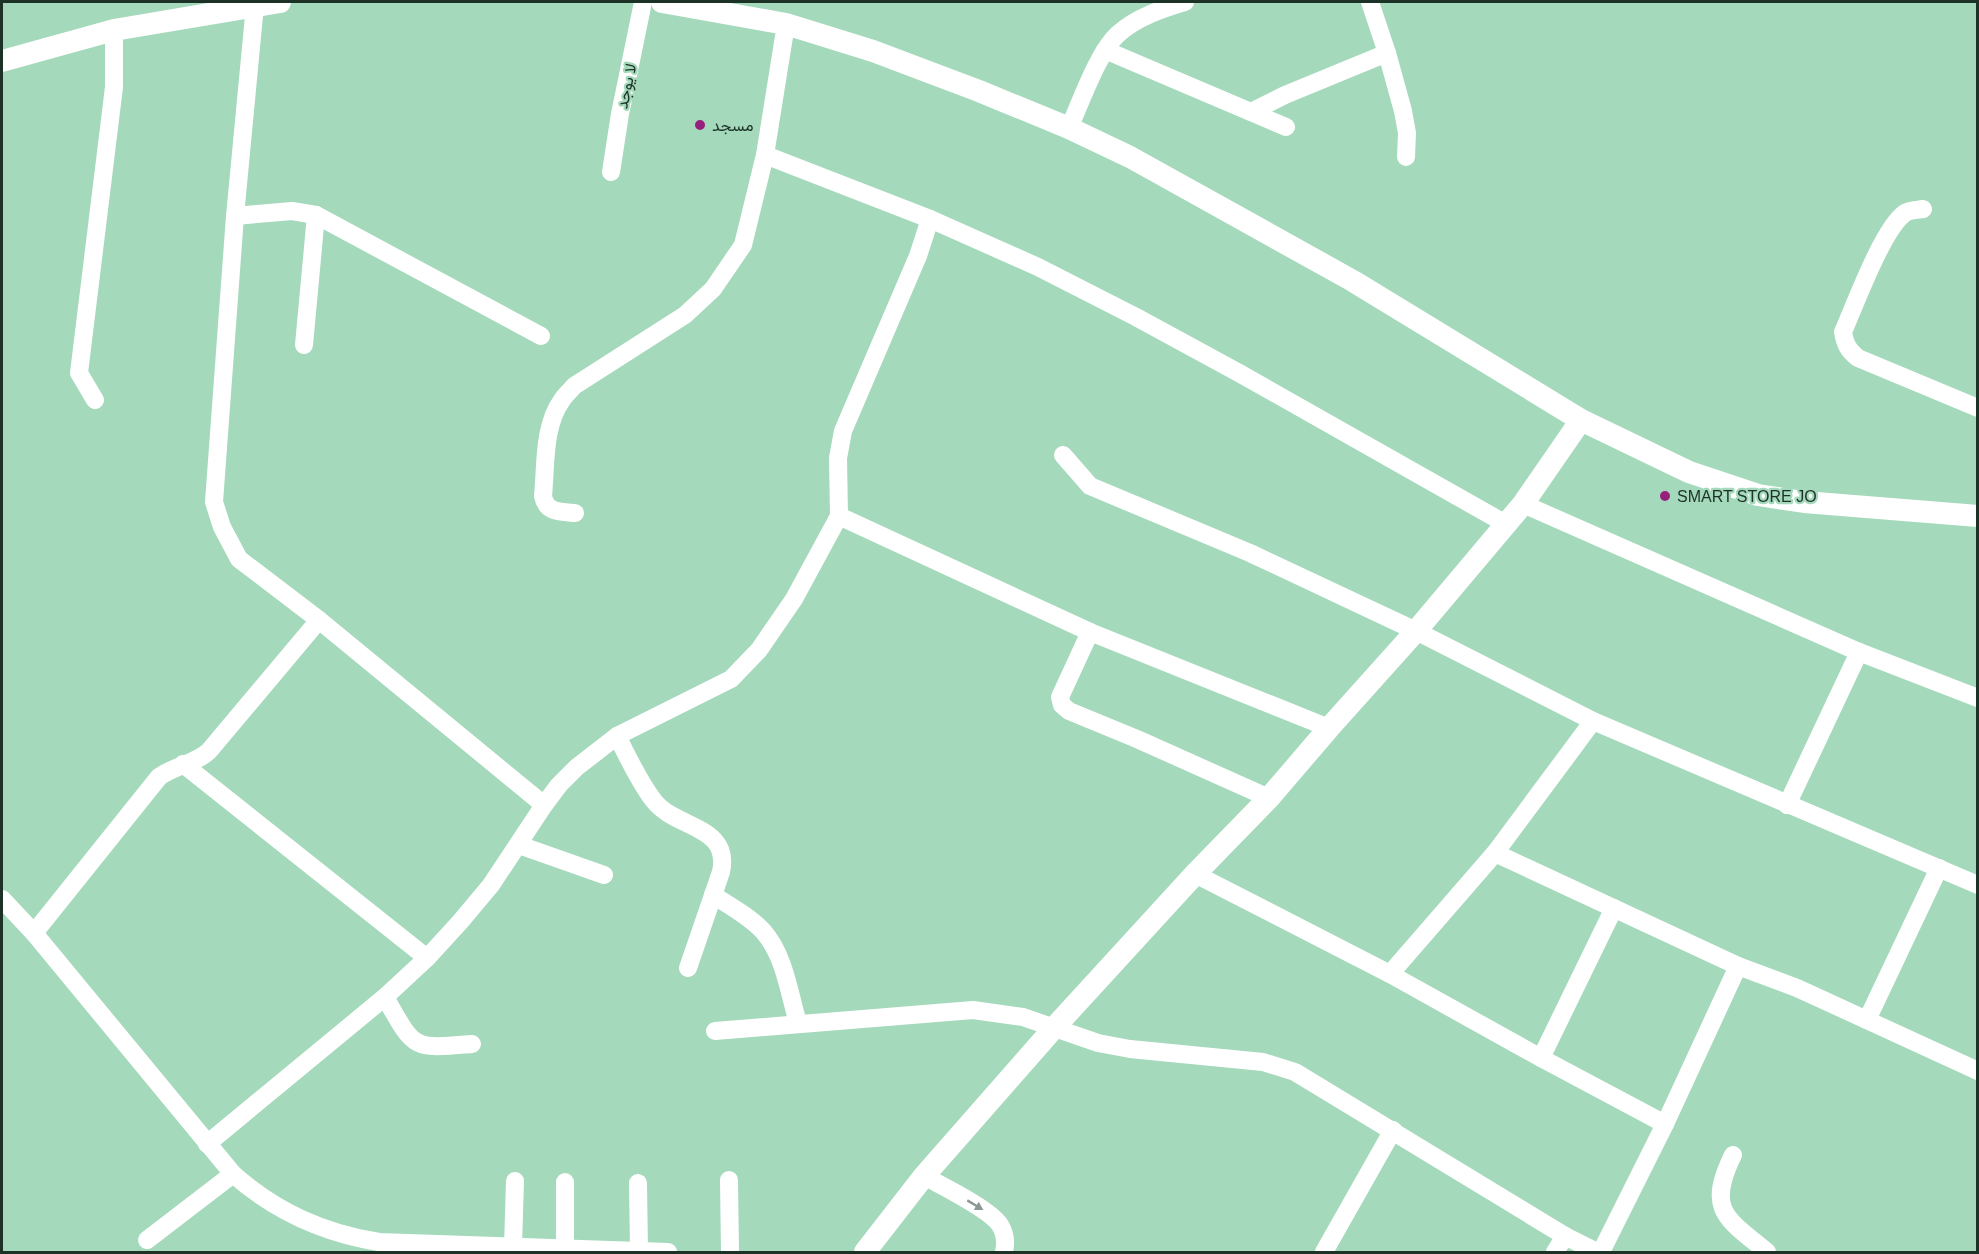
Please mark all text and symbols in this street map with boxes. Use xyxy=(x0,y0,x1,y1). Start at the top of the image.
street label: لا يوجد xyxy=(613,62,642,111)
place label: مسجد xyxy=(712,117,753,135)
marker: مسجد xyxy=(693,118,707,132)
place label: SMART STORE JO xyxy=(1677,488,1817,505)
marker: SMART STORE JO xyxy=(1658,489,1672,503)
one-way arrow xyxy=(967,1200,983,1211)

